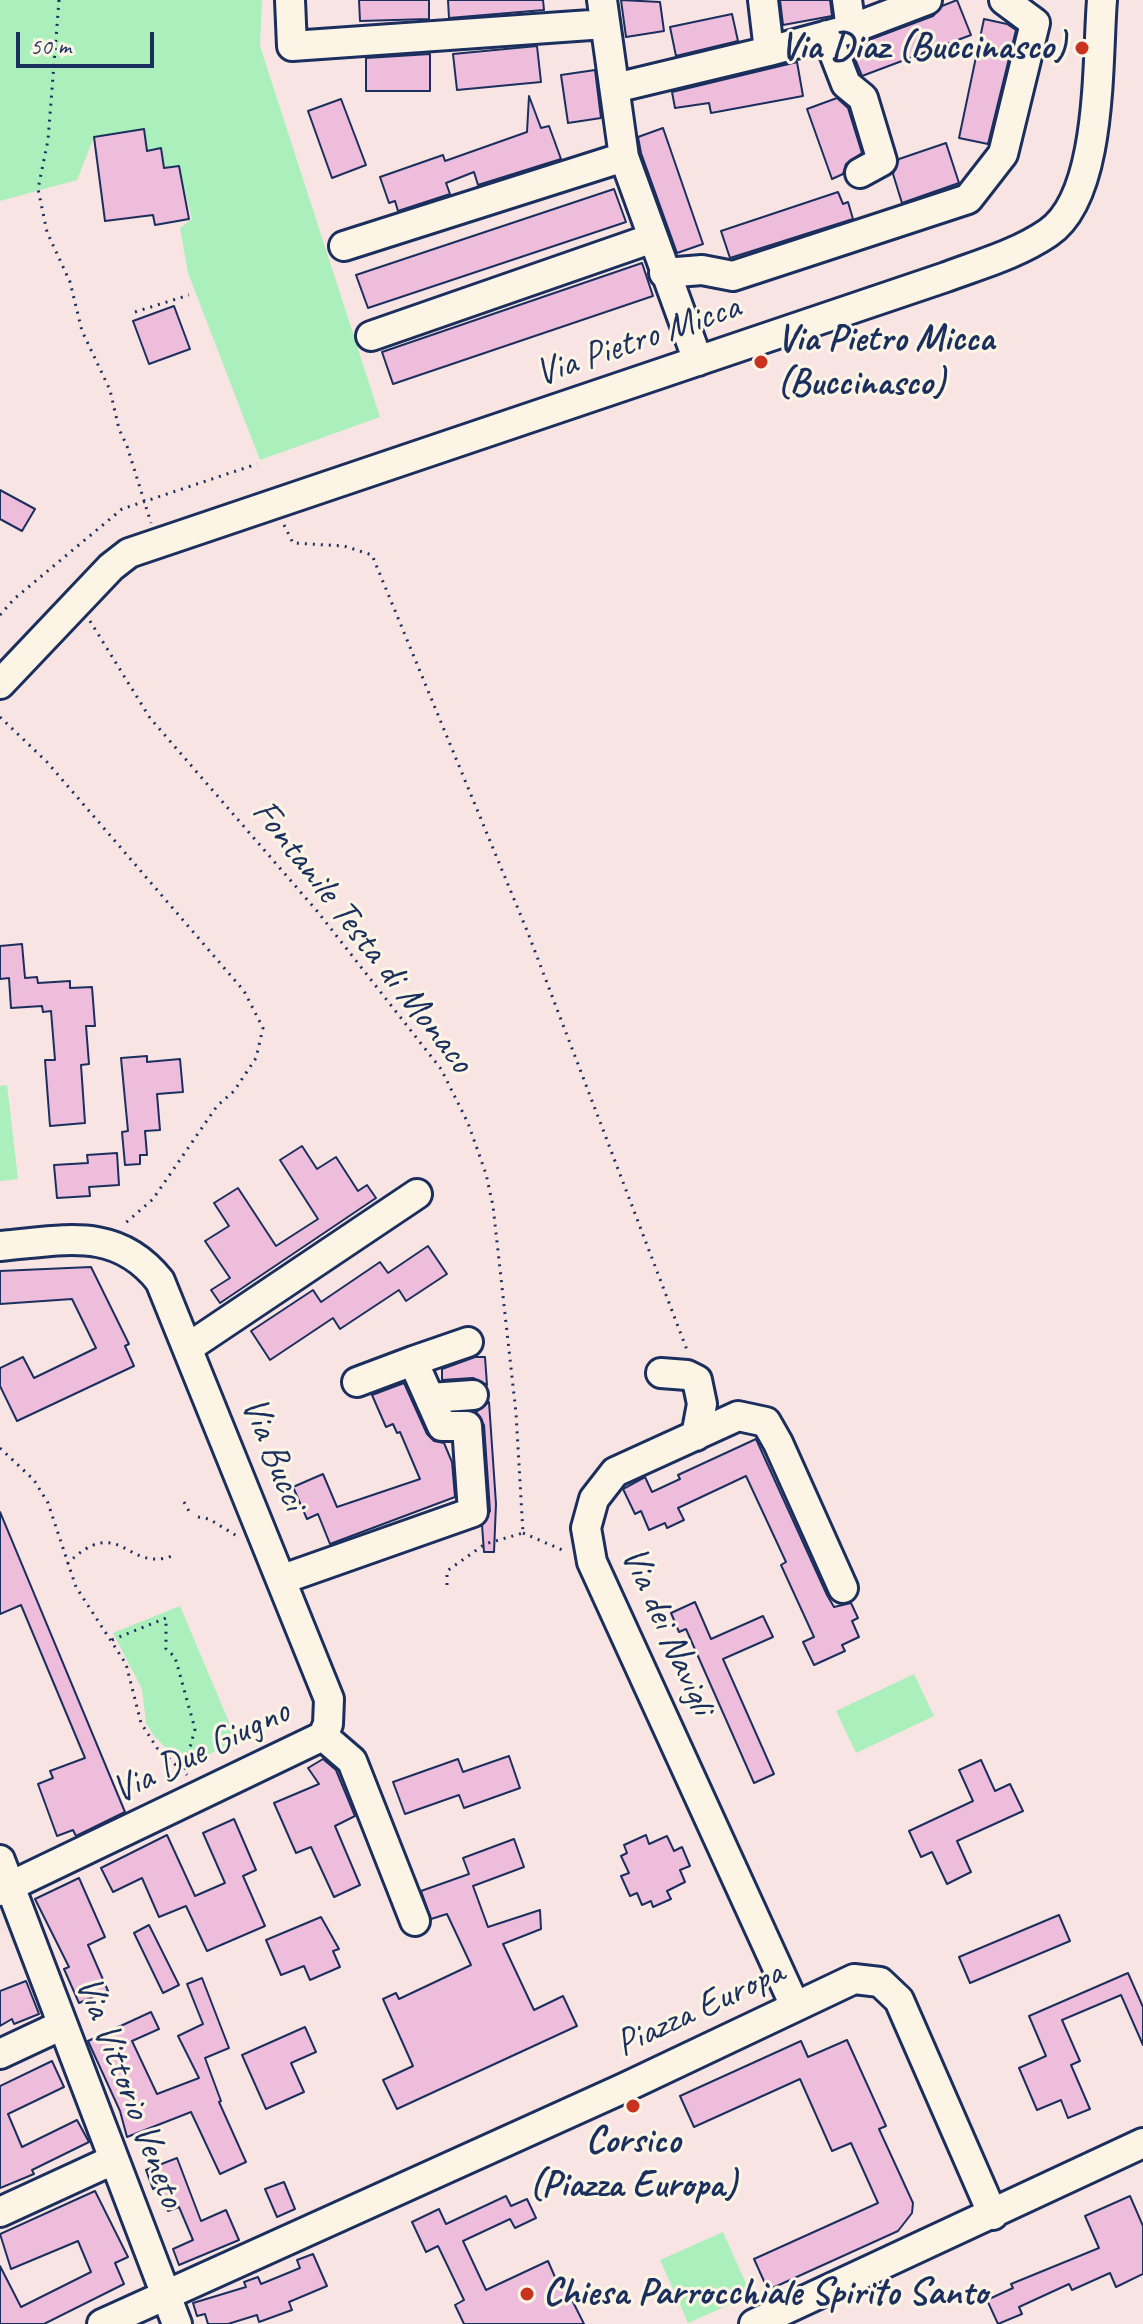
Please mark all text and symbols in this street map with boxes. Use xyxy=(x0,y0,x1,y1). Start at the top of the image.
scale bar xyxy=(20,16,158,66)
place label: Via Diaz (Buccinasco) xyxy=(780,25,1066,71)
text: 50 m xyxy=(30,31,71,61)
marker: Via Diaz (Buccinasco) xyxy=(1073,39,1091,57)
street label: Via Pietro Micca xyxy=(530,285,746,397)
place label: Via Pietro Micca (Buccinasco) xyxy=(777,317,994,406)
marker: Via Pietro Micca (Buccinasco) xyxy=(752,353,770,371)
street label: Fontanile Testa di Monaco xyxy=(241,791,483,1083)
street label: Via Bucci xyxy=(230,1391,316,1517)
street label: Via dei Navigli xyxy=(610,1540,724,1722)
street label: Via Due Giugno xyxy=(105,1689,297,1815)
street label: Piazza Europa xyxy=(609,1950,791,2068)
street label: Via Vittorio Veneto xyxy=(64,1970,194,2214)
marker: Corsico (Piazza Europa) xyxy=(624,2097,642,2115)
place label: Corsico (Piazza Europa) xyxy=(529,2119,737,2208)
place label: Chiesa Parrocchiale Spirito Santo xyxy=(543,2271,987,2317)
marker: Chiesa Parrocchiale Spirito Santo xyxy=(518,2285,536,2303)

